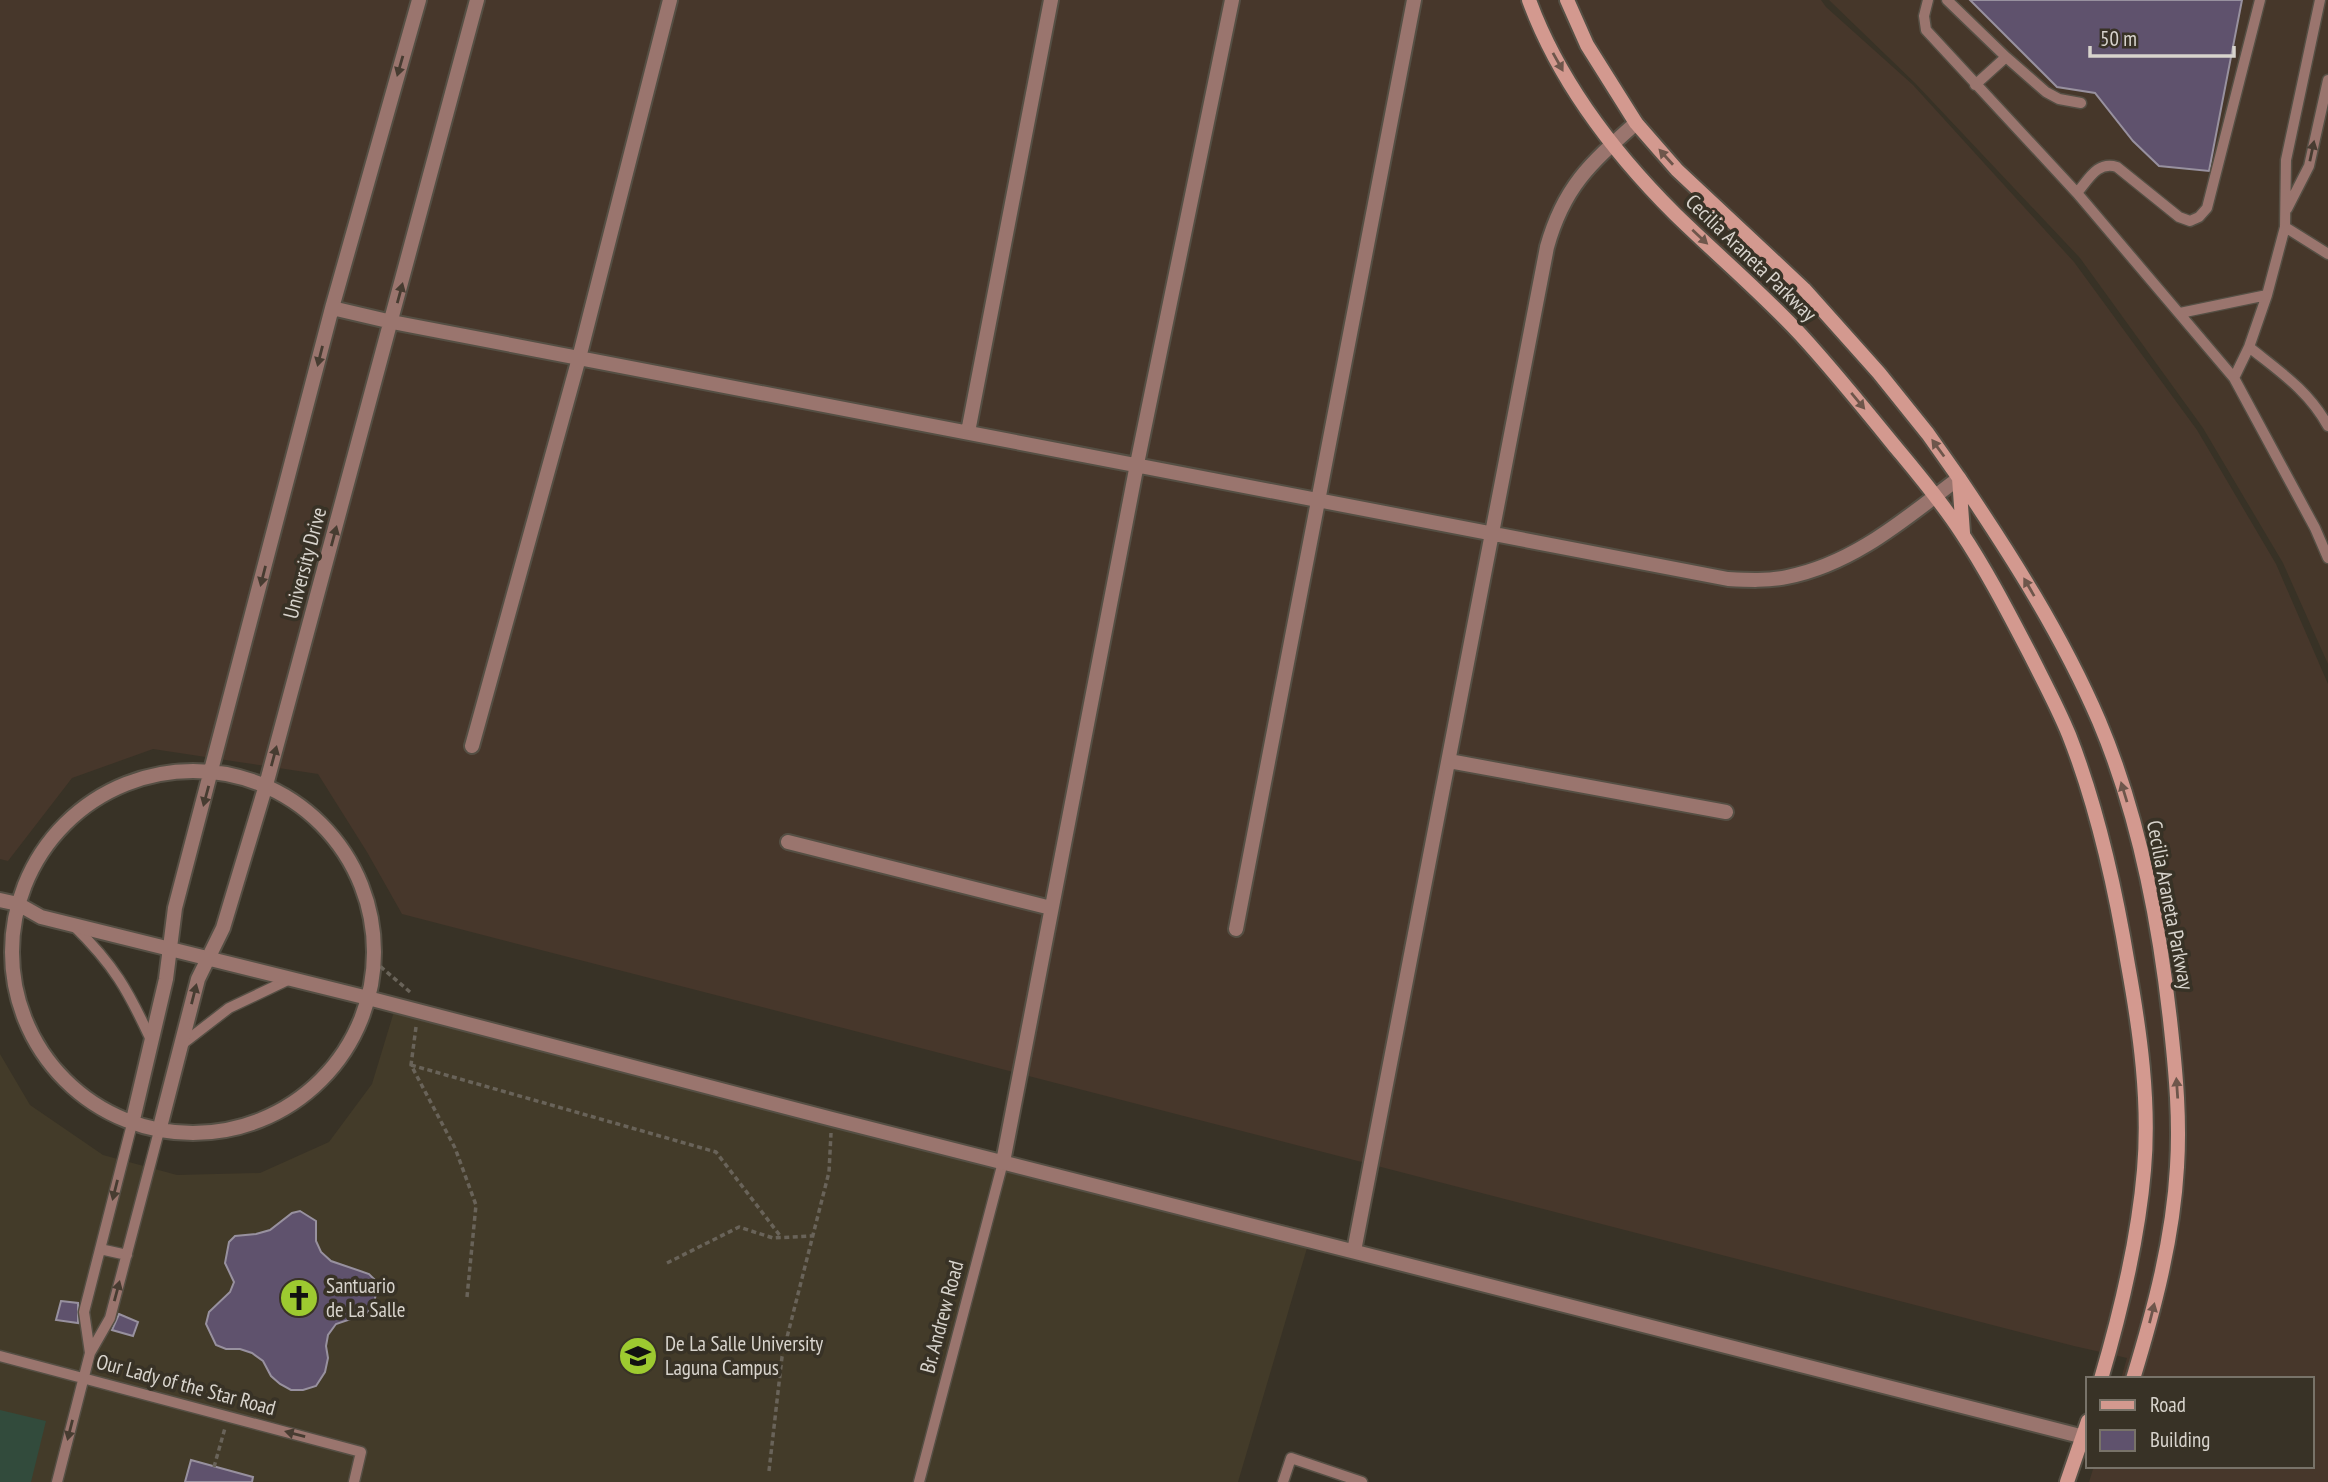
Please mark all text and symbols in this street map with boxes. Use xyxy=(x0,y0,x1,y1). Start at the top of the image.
scale bar xyxy=(2090,14,2234,58)
text: 50 m xyxy=(2100,25,2137,52)
one-way arrow xyxy=(1552,52,1564,71)
one-way arrow xyxy=(394,55,405,77)
one-way arrow xyxy=(2307,140,2318,162)
one-way arrow xyxy=(1658,148,1674,166)
street label: Cecilia Araneta Parkway xyxy=(1680,188,1823,327)
one-way arrow xyxy=(1691,229,1708,245)
one-way arrow xyxy=(395,282,406,304)
one-way arrow xyxy=(314,345,325,367)
one-way arrow xyxy=(1850,393,1865,410)
one-way arrow xyxy=(1931,439,1945,457)
street label: University Drive xyxy=(277,504,332,622)
one-way arrow xyxy=(329,525,340,547)
one-way arrow xyxy=(257,565,268,587)
one-way arrow xyxy=(2022,577,2035,596)
one-way arrow xyxy=(269,745,280,767)
one-way arrow xyxy=(2119,782,2129,803)
one-way arrow xyxy=(200,786,210,807)
street label: Cecilia Araneta Parkway xyxy=(2141,818,2200,992)
one-way arrow xyxy=(189,983,200,1005)
one-way arrow xyxy=(2171,1077,2182,1099)
one-way arrow xyxy=(109,1179,120,1201)
street label: Br. Andrew Road xyxy=(914,1258,970,1376)
place label: Santuario de La Salle xyxy=(326,1272,405,1323)
church icon: Santuario de La Salle xyxy=(278,1277,320,1319)
one-way arrow xyxy=(112,1280,123,1302)
one-way arrow xyxy=(2147,1302,2158,1324)
place label: De La Salle University Laguna Campus xyxy=(665,1330,823,1381)
school or university icon: De La Salle University Laguna Campus xyxy=(617,1335,659,1377)
street label: Our Lady of the Star Road xyxy=(93,1348,279,1421)
legend xyxy=(2086,1377,2314,1468)
text: Road xyxy=(2150,1391,2186,1418)
one-way arrow xyxy=(64,1419,75,1441)
text: Building xyxy=(2150,1426,2210,1453)
one-way arrow xyxy=(284,1428,306,1439)

